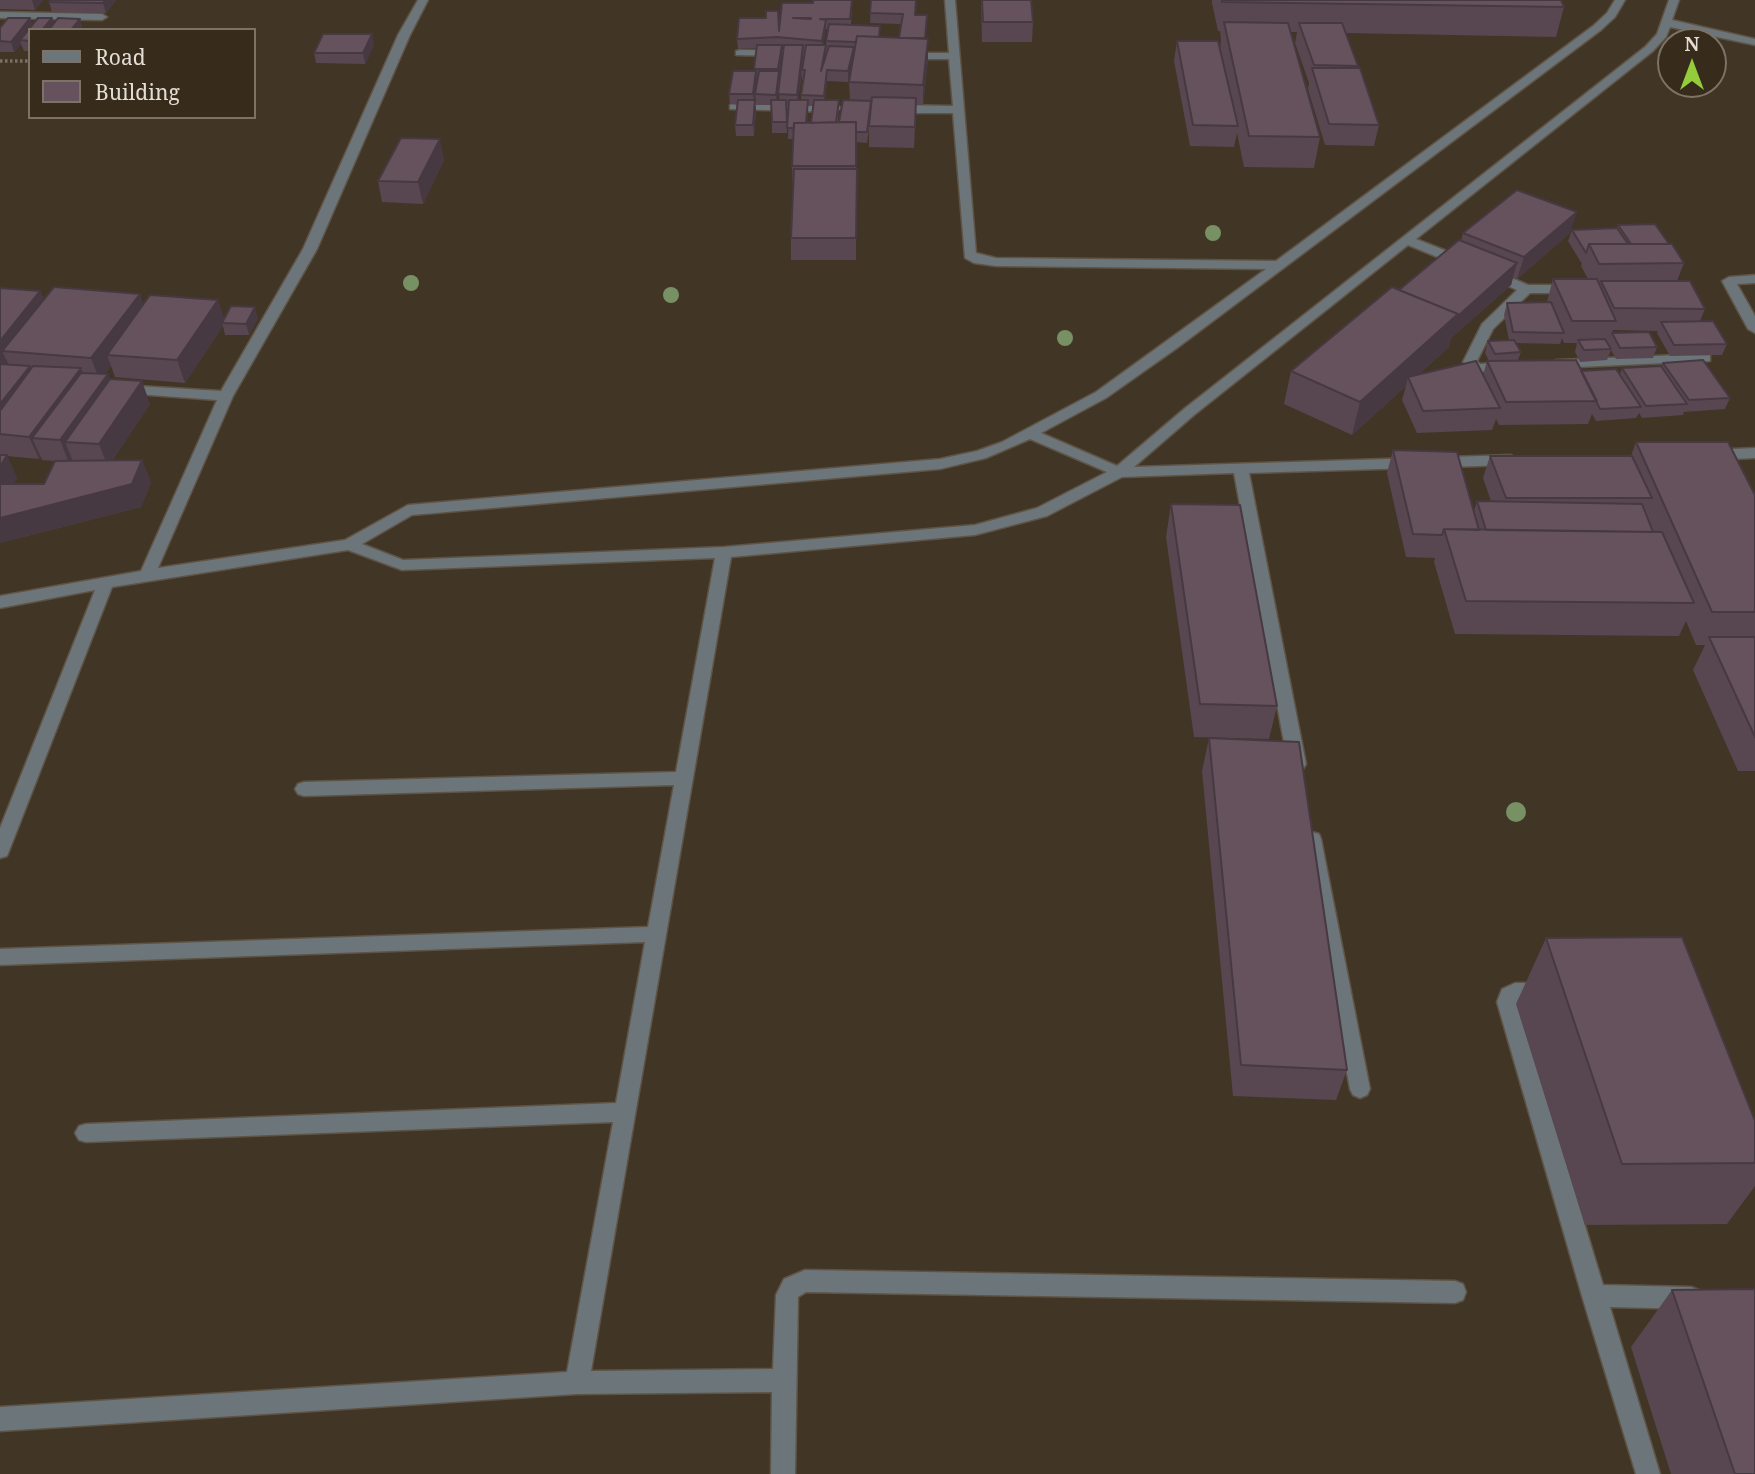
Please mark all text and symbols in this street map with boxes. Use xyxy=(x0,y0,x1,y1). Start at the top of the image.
legend xyxy=(28,28,256,119)
north arrow xyxy=(1657,28,1727,98)
text: N xyxy=(1685,31,1699,57)
text: Road xyxy=(95,43,146,71)
text: Building xyxy=(95,78,180,106)

